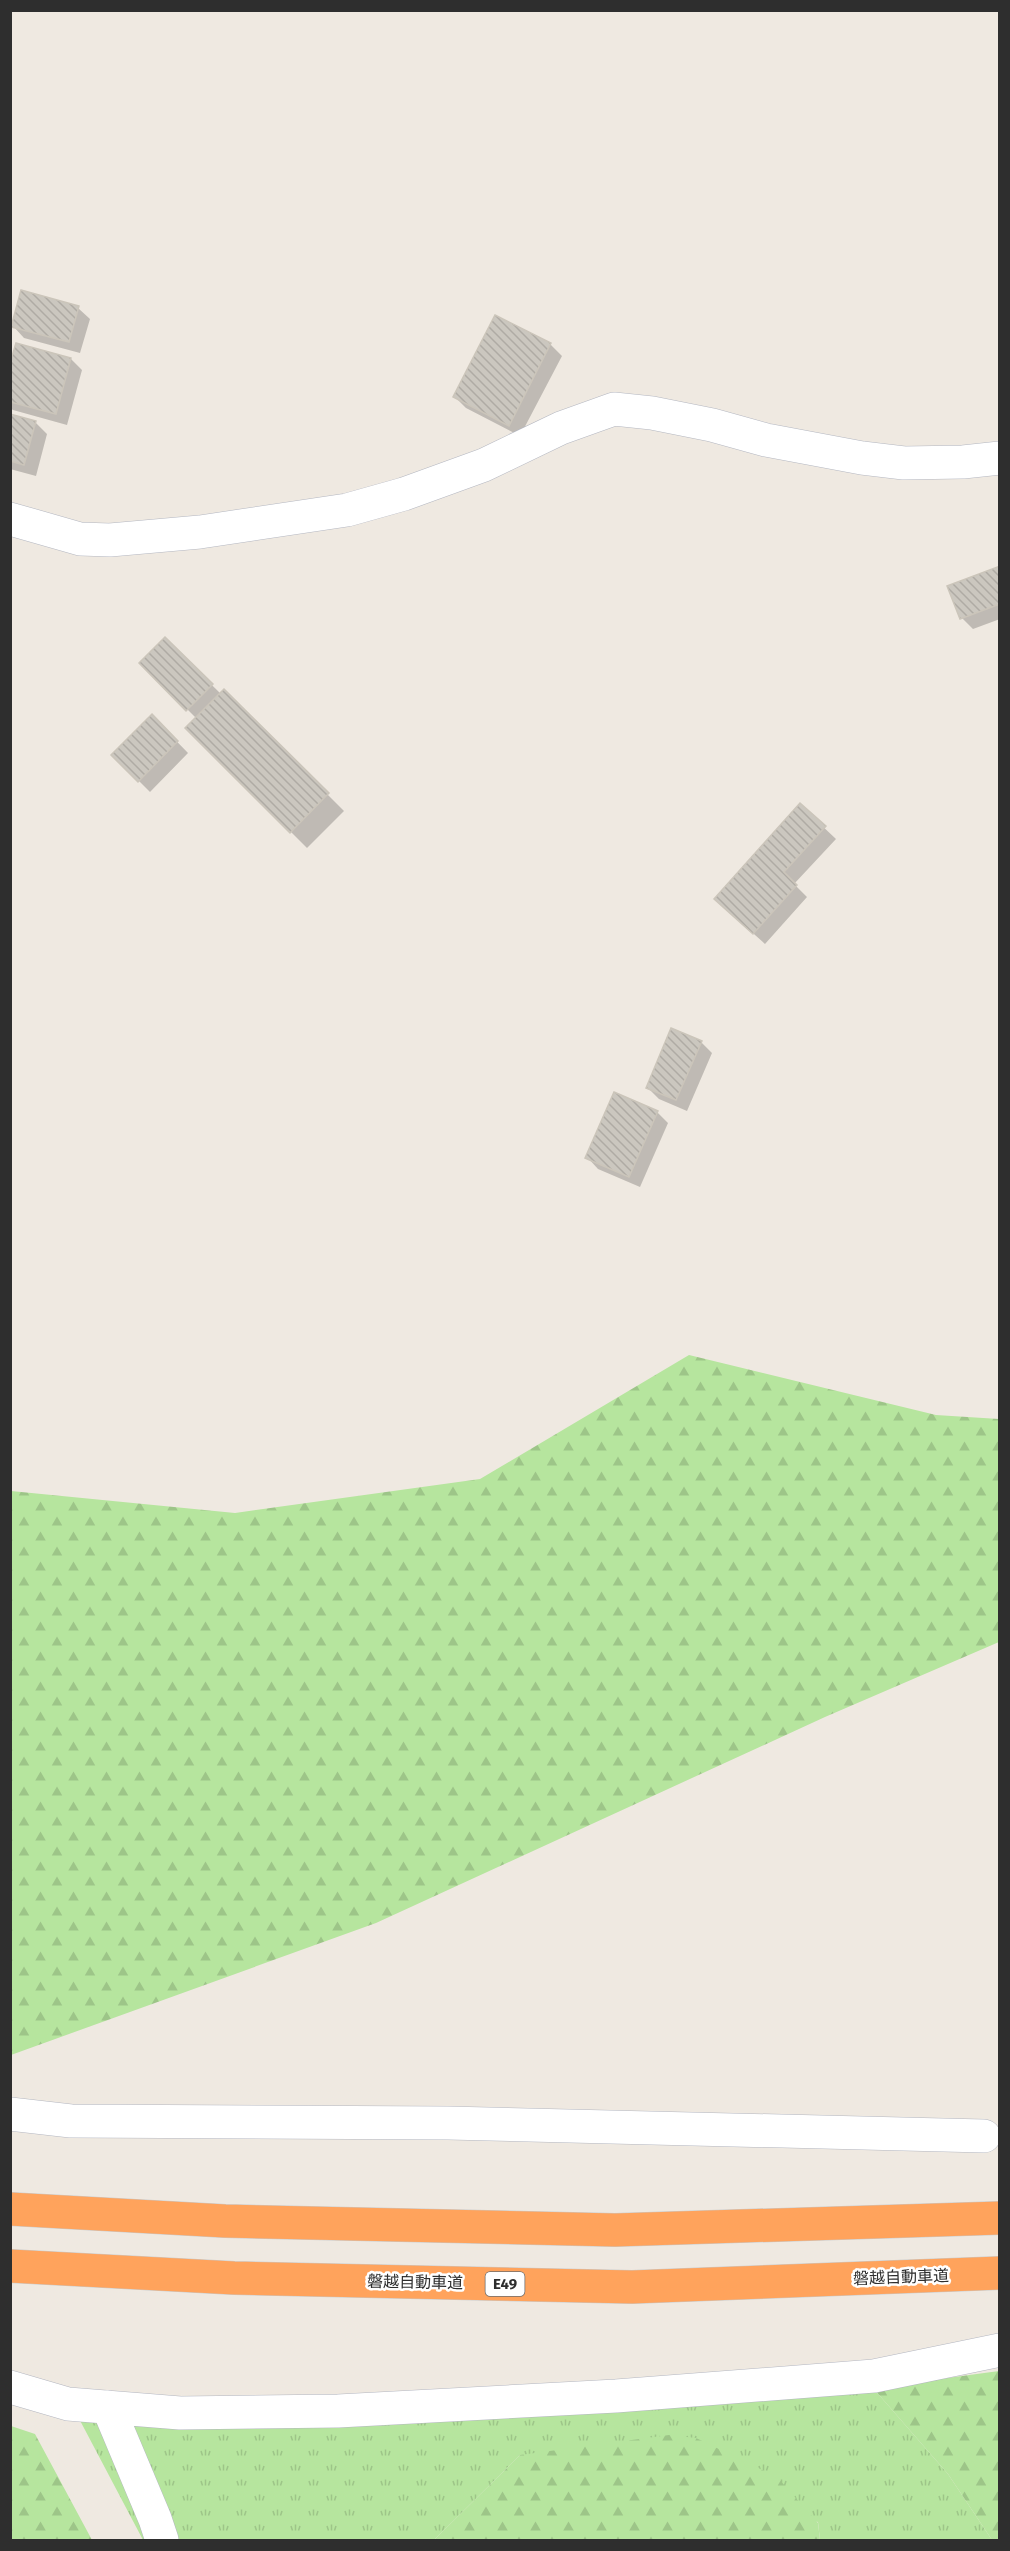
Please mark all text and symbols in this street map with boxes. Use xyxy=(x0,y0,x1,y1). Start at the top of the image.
street label: 磐越自動車道 xyxy=(853,2266,949,2288)
street label: 磐越自動車道 xyxy=(367,2272,463,2292)
road number: E49 xyxy=(486,2272,524,2296)

